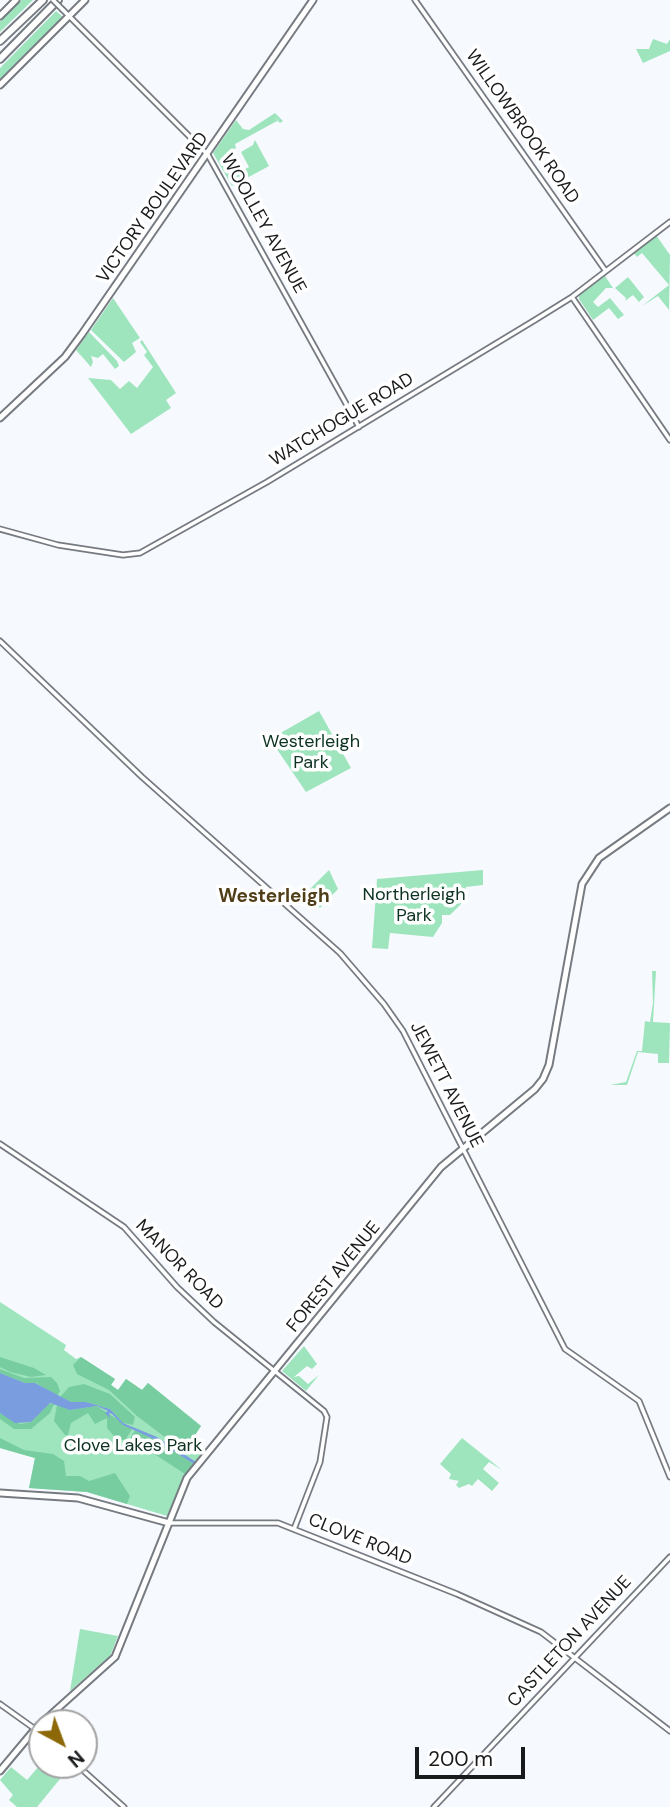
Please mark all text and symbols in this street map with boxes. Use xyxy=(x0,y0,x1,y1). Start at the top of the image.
street label: WILLOWBROOK ROAD xyxy=(461,46,583,208)
street label: VICTORY BOULEVARD xyxy=(93,128,213,288)
street label: WOOLLEY AVENUE xyxy=(216,151,310,297)
street label: WATCHOGUE ROAD xyxy=(266,369,418,471)
park label: Westerleigh Park xyxy=(262,731,360,774)
park label: Northerleigh Park xyxy=(362,884,466,926)
district label: Westerleigh xyxy=(218,886,330,908)
street label: JEWETT AVENUE xyxy=(405,1018,487,1152)
street label: MANOR ROAD xyxy=(131,1215,227,1315)
street label: FOREST AVENUE xyxy=(283,1217,385,1337)
park label: Clove Lakes Park xyxy=(64,1435,202,1457)
street label: CLOVE ROAD xyxy=(305,1509,415,1571)
street label: CASTLETON AVENUE xyxy=(503,1572,637,1712)
north arrow xyxy=(28,1709,98,1779)
scale bar xyxy=(418,1734,528,1778)
text: N xyxy=(62,1745,89,1773)
text: 200 m xyxy=(428,1745,493,1773)

